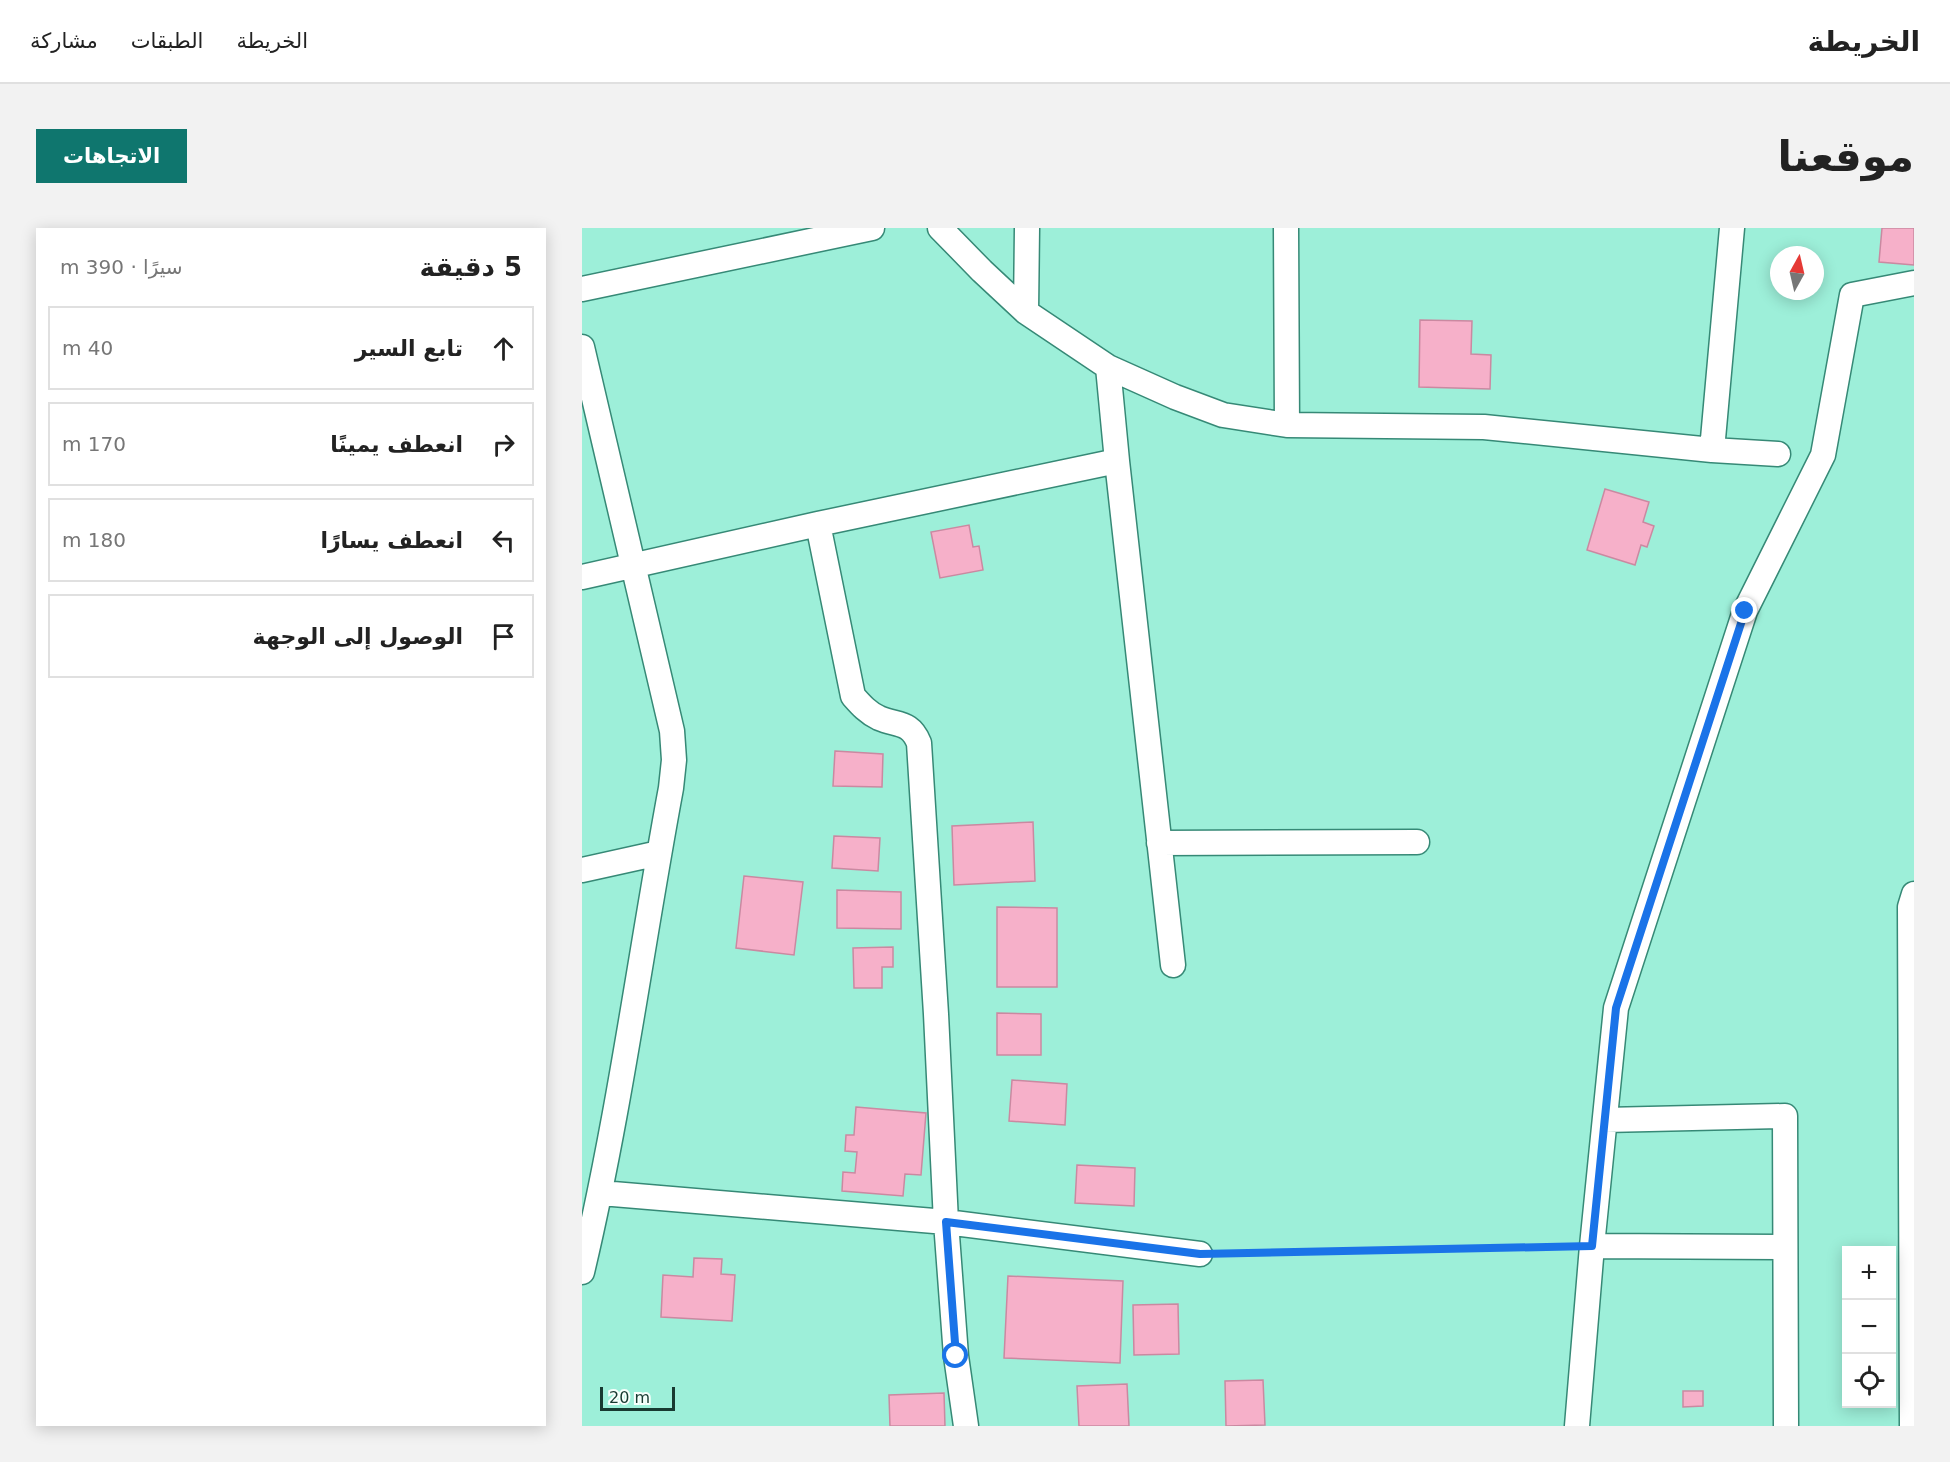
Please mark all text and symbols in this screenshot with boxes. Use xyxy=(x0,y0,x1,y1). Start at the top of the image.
text: الخريطة xyxy=(1808,25,1920,58)
text: مشاركة xyxy=(30,29,98,53)
text: الطبقات xyxy=(131,29,203,53)
text: الخريطة xyxy=(236,29,308,53)
button: الاتجاهات xyxy=(36,129,187,183)
text: موقعنا xyxy=(1778,132,1914,181)
north arrow xyxy=(1770,246,1824,300)
text: 5 دقيقة xyxy=(419,252,522,282)
text: سيرًا · 390 m xyxy=(60,255,183,279)
icon: ahead xyxy=(487,332,520,365)
text: 40 m xyxy=(62,336,113,360)
text: تابع السير xyxy=(355,336,463,361)
icon: right xyxy=(487,428,520,461)
text: 170 m xyxy=(62,432,126,456)
text: انعطف يمينًا xyxy=(330,432,463,457)
icon: left xyxy=(487,524,520,557)
text: 180 m xyxy=(62,528,126,552)
text: انعطف يسارًا xyxy=(320,528,463,553)
route end xyxy=(1731,597,1757,623)
icon: arrive xyxy=(487,620,520,653)
text: الوصول إلى الوجهة xyxy=(253,624,463,649)
map controls xyxy=(1842,1246,1896,1408)
button: + xyxy=(1842,1246,1896,1300)
button: − xyxy=(1842,1300,1896,1354)
route start xyxy=(942,1342,968,1368)
button: locate xyxy=(1842,1354,1896,1408)
scale bar xyxy=(600,1384,675,1412)
text: 20 m xyxy=(609,1388,650,1407)

